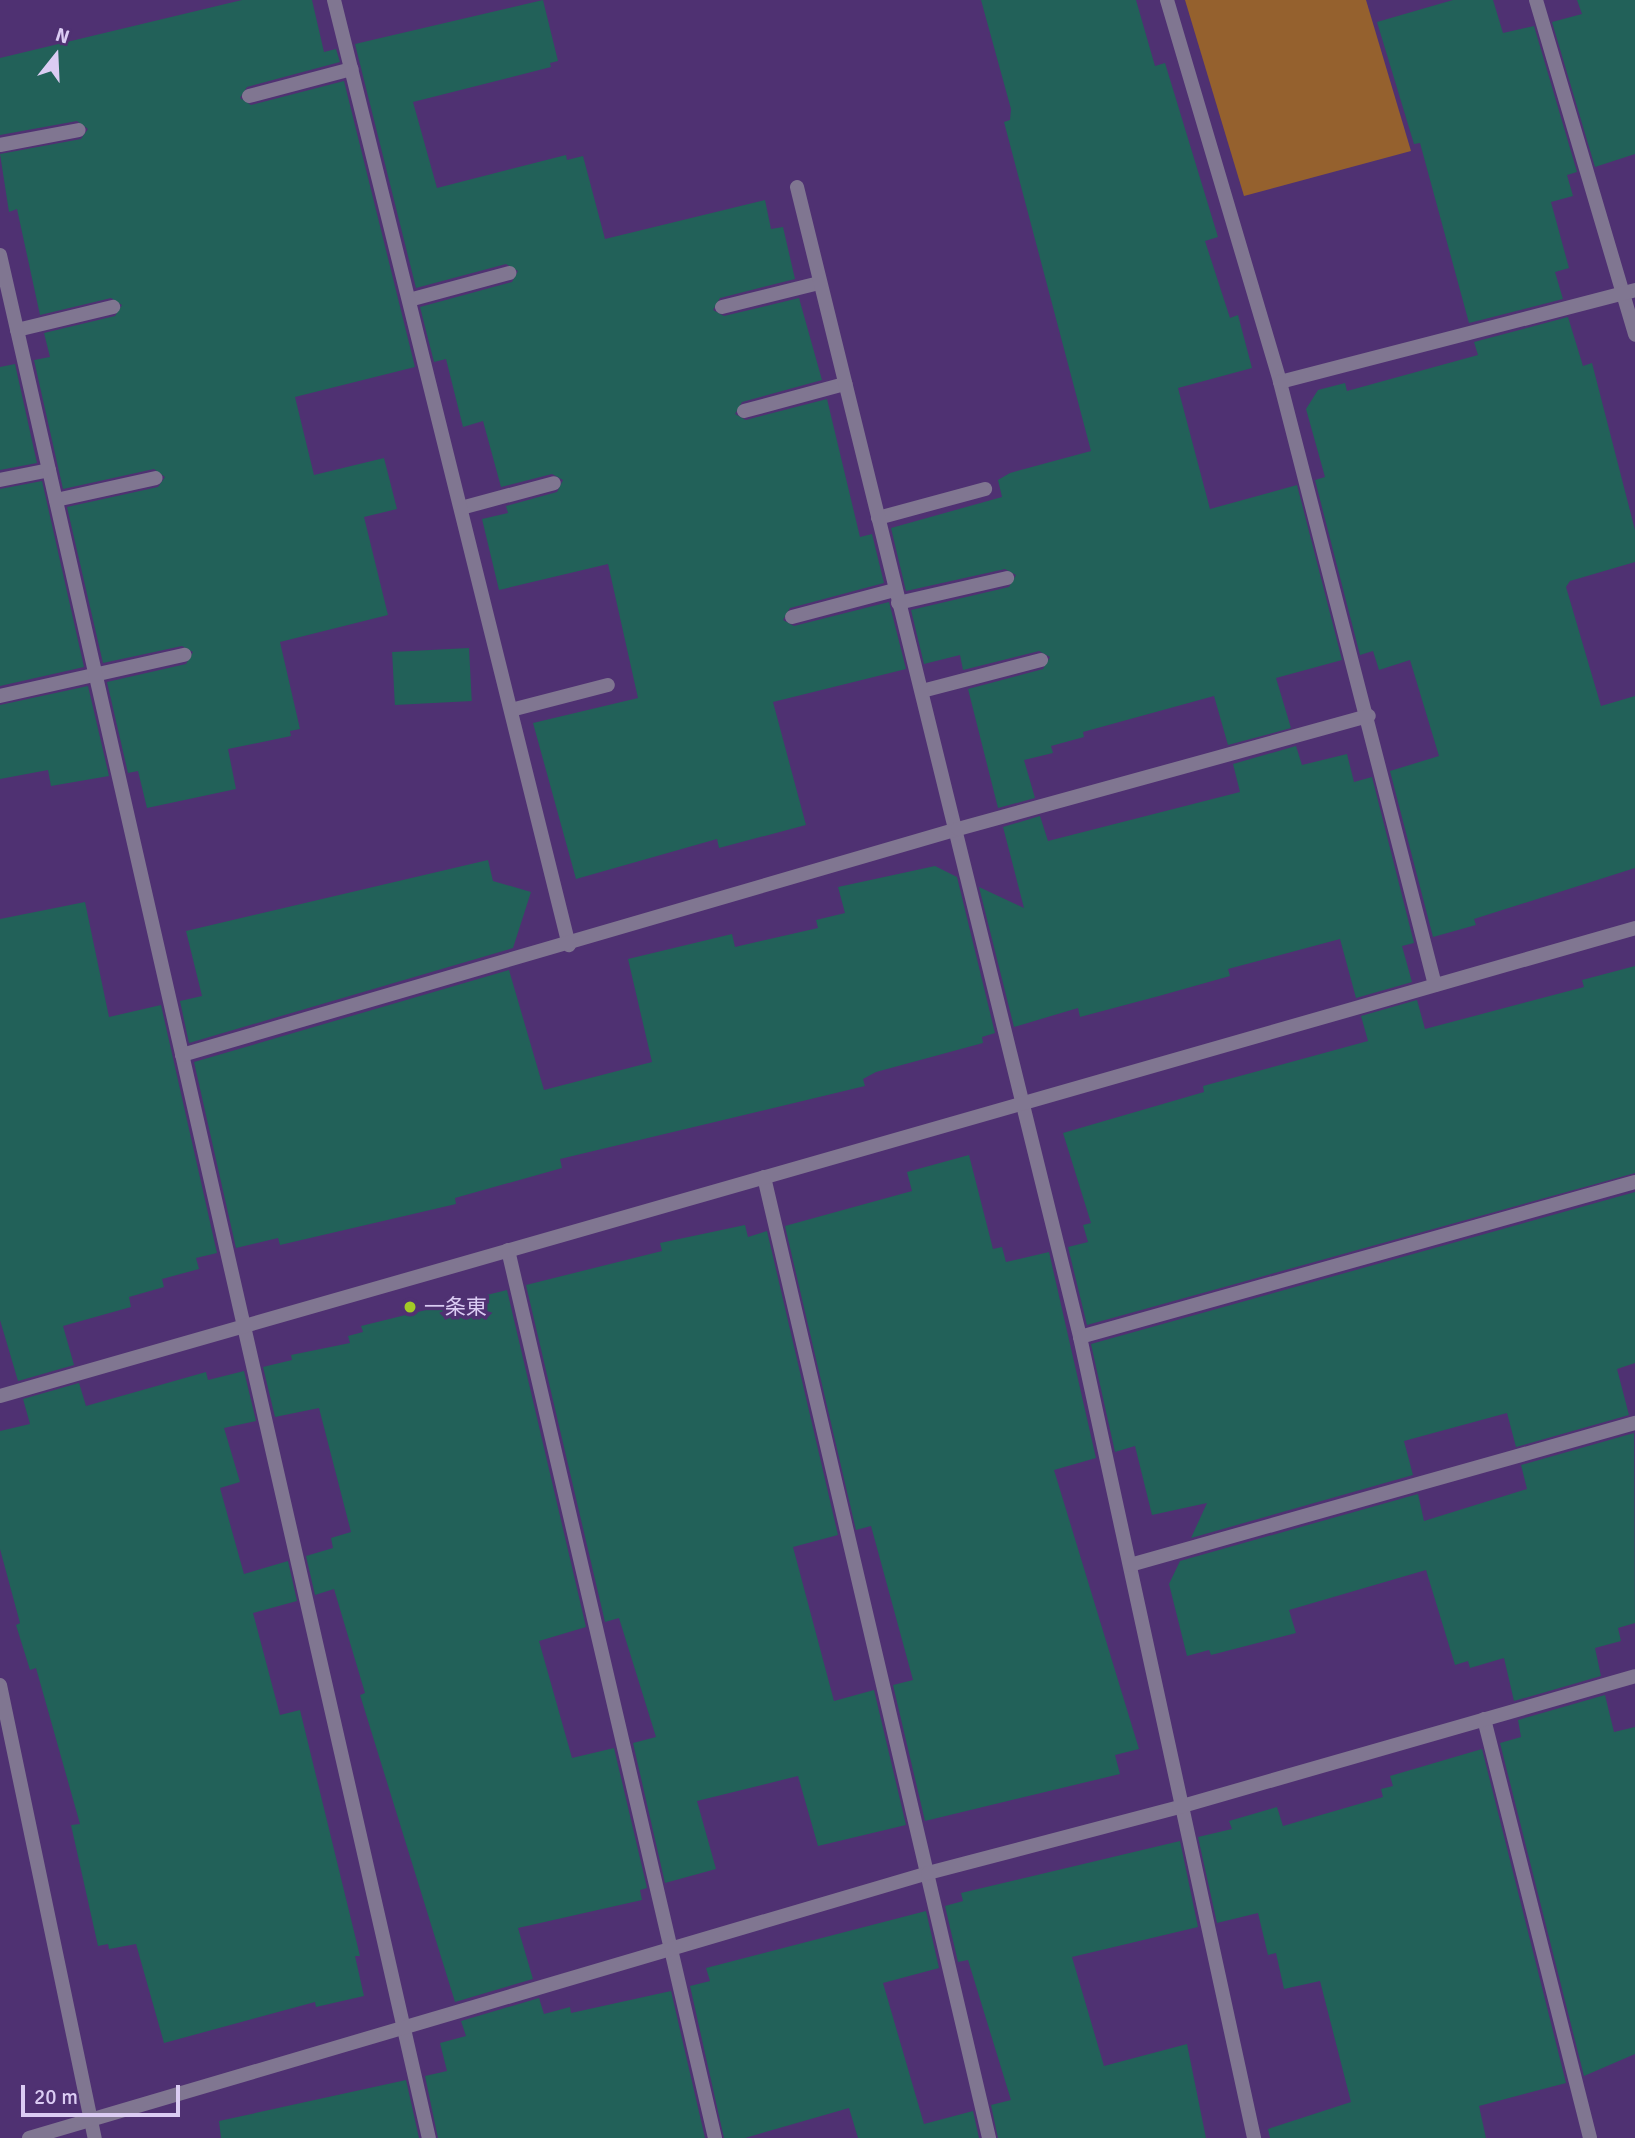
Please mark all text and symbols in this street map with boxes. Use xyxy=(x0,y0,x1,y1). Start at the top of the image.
north arrow xyxy=(21,21,91,91)
text: N xyxy=(52,23,72,49)
place label: 一条東 xyxy=(424,1294,487,1320)
marker: 一条東 xyxy=(402,1299,418,1315)
scale bar xyxy=(24,2072,184,2116)
text: 20 m xyxy=(34,2084,78,2110)

